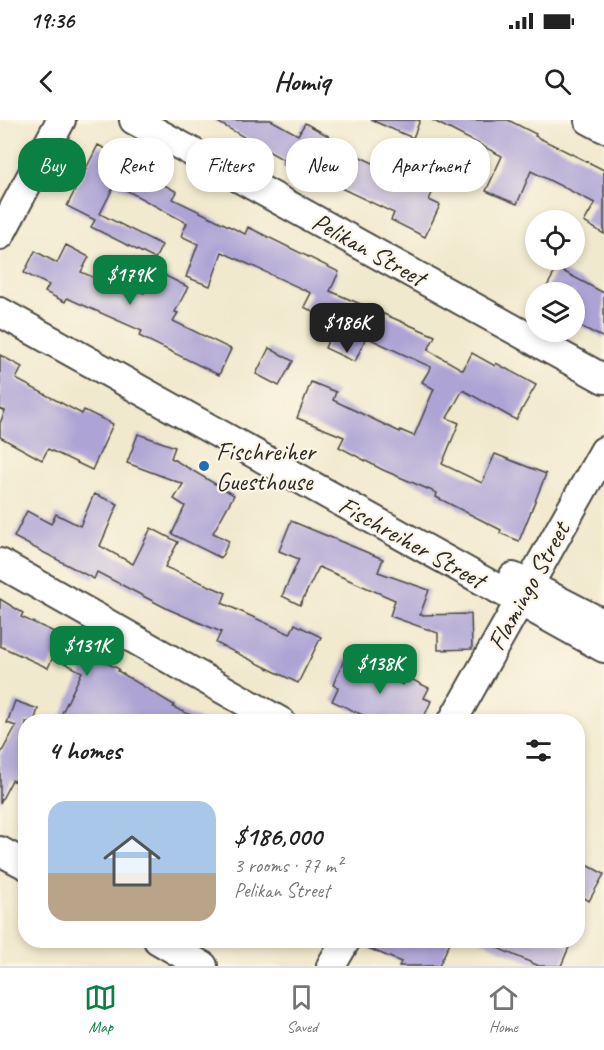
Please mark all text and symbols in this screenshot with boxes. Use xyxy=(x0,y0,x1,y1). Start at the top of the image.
text: 19:36 xyxy=(30,7,74,35)
text: Homiq xyxy=(274,64,330,98)
icon: back xyxy=(30,65,63,98)
icon: search xyxy=(541,65,574,98)
chip: Buy xyxy=(18,138,86,192)
chip: Rent xyxy=(98,138,174,192)
chip: Filters xyxy=(186,138,274,192)
chip: New xyxy=(286,138,358,192)
chip: Apartment xyxy=(370,138,490,192)
street label: Pelikan Street xyxy=(306,205,434,296)
map controls xyxy=(525,210,585,342)
button: locate xyxy=(525,210,585,270)
pin: $179K xyxy=(88,255,172,306)
text: $179K xyxy=(107,262,153,287)
button: layers xyxy=(525,282,585,342)
pin: $186K xyxy=(305,303,389,354)
text: $186K xyxy=(324,310,370,335)
place label: Fischreiher Guesthouse xyxy=(216,435,318,498)
marker: Fischreiher Guesthouse xyxy=(197,459,211,473)
street label: Fischreiher Street xyxy=(333,489,494,598)
street label: Flamingo Street xyxy=(480,514,578,656)
pin: $131K xyxy=(45,626,129,677)
text: $131K xyxy=(64,633,110,658)
pin: $138K xyxy=(338,644,422,695)
text: $138K xyxy=(357,651,403,676)
text: 4 homes xyxy=(48,734,121,767)
icon: filters xyxy=(522,734,555,767)
text: $186,000 xyxy=(234,820,322,853)
icon: home xyxy=(96,825,168,897)
text: 3 rooms · 77 m² xyxy=(234,853,342,878)
text: Pelikan Street xyxy=(234,878,330,903)
tab: Map xyxy=(84,981,117,1037)
tab: Saved xyxy=(285,981,318,1037)
tab: Home xyxy=(487,981,520,1037)

